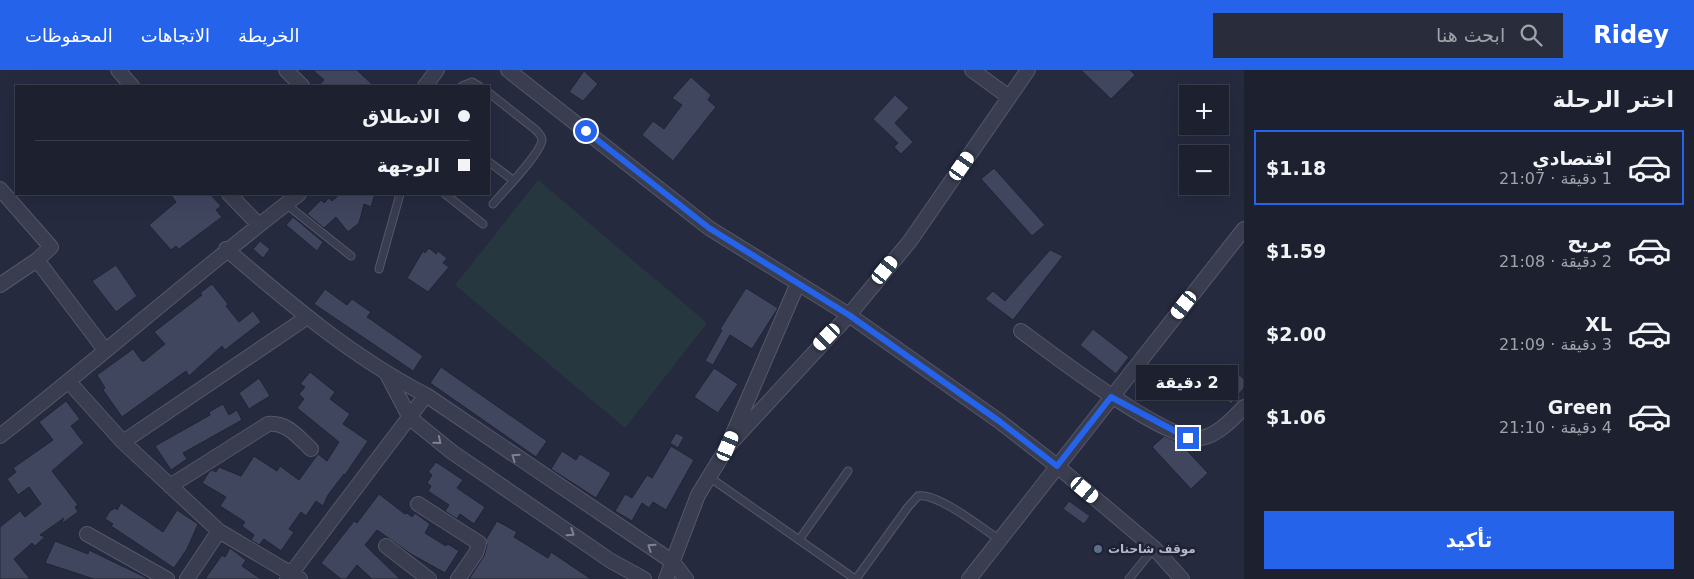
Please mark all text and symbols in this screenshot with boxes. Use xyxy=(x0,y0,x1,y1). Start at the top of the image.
search box xyxy=(1213,13,1563,58)
icon: search xyxy=(1517,21,1545,49)
text: Ridey xyxy=(1593,21,1669,49)
text: ابحث هنا xyxy=(1436,24,1505,46)
text: المحفوظات xyxy=(25,25,113,46)
text: الاتجاهات xyxy=(141,25,210,46)
text: الخريطة xyxy=(238,25,299,46)
map controls xyxy=(1179,85,1229,195)
button: + xyxy=(1179,85,1229,135)
text: اختر الرحلة xyxy=(1553,87,1674,112)
text: الانطلاق xyxy=(362,105,440,127)
route start xyxy=(575,120,597,142)
button: − xyxy=(1179,145,1229,195)
icon: car xyxy=(1627,145,1672,190)
text: اقتصادي xyxy=(1532,147,1612,169)
car xyxy=(947,149,976,183)
text: الوجهة xyxy=(377,154,440,176)
text: $1.18 xyxy=(1266,157,1326,179)
text: 1 دقيقة · 21:07 xyxy=(1499,169,1612,188)
icon: car xyxy=(1627,228,1672,273)
text: مريح xyxy=(1568,230,1612,252)
text: $1.59 xyxy=(1266,240,1326,262)
text: 2 دقيقة · 21:08 xyxy=(1499,252,1612,271)
car xyxy=(869,254,900,286)
car xyxy=(1168,289,1199,321)
icon: car xyxy=(1627,311,1672,356)
text: XL xyxy=(1585,313,1612,335)
car xyxy=(811,321,842,353)
text: $2.00 xyxy=(1266,323,1326,345)
text: 3 دقيقة · 21:09 xyxy=(1499,335,1612,354)
callout: 2 دقيقة xyxy=(1137,366,1239,400)
text: 2 دقيقة xyxy=(1155,373,1219,392)
icon: car xyxy=(1627,394,1672,439)
text: Green xyxy=(1548,396,1612,418)
text: $1.06 xyxy=(1266,406,1326,428)
text: 4 دقيقة · 21:10 xyxy=(1499,418,1612,437)
route end xyxy=(1177,427,1199,449)
car xyxy=(715,429,740,463)
one-way arrow xyxy=(432,435,441,444)
one-way arrow xyxy=(512,453,521,463)
car xyxy=(1068,475,1101,505)
button: تأكيد xyxy=(1264,511,1674,569)
one-way arrow xyxy=(565,527,575,536)
place label: موقف شاحنات xyxy=(1108,542,1196,557)
marker: موقف شاحنات xyxy=(1092,543,1104,555)
one-way arrow xyxy=(647,544,656,553)

